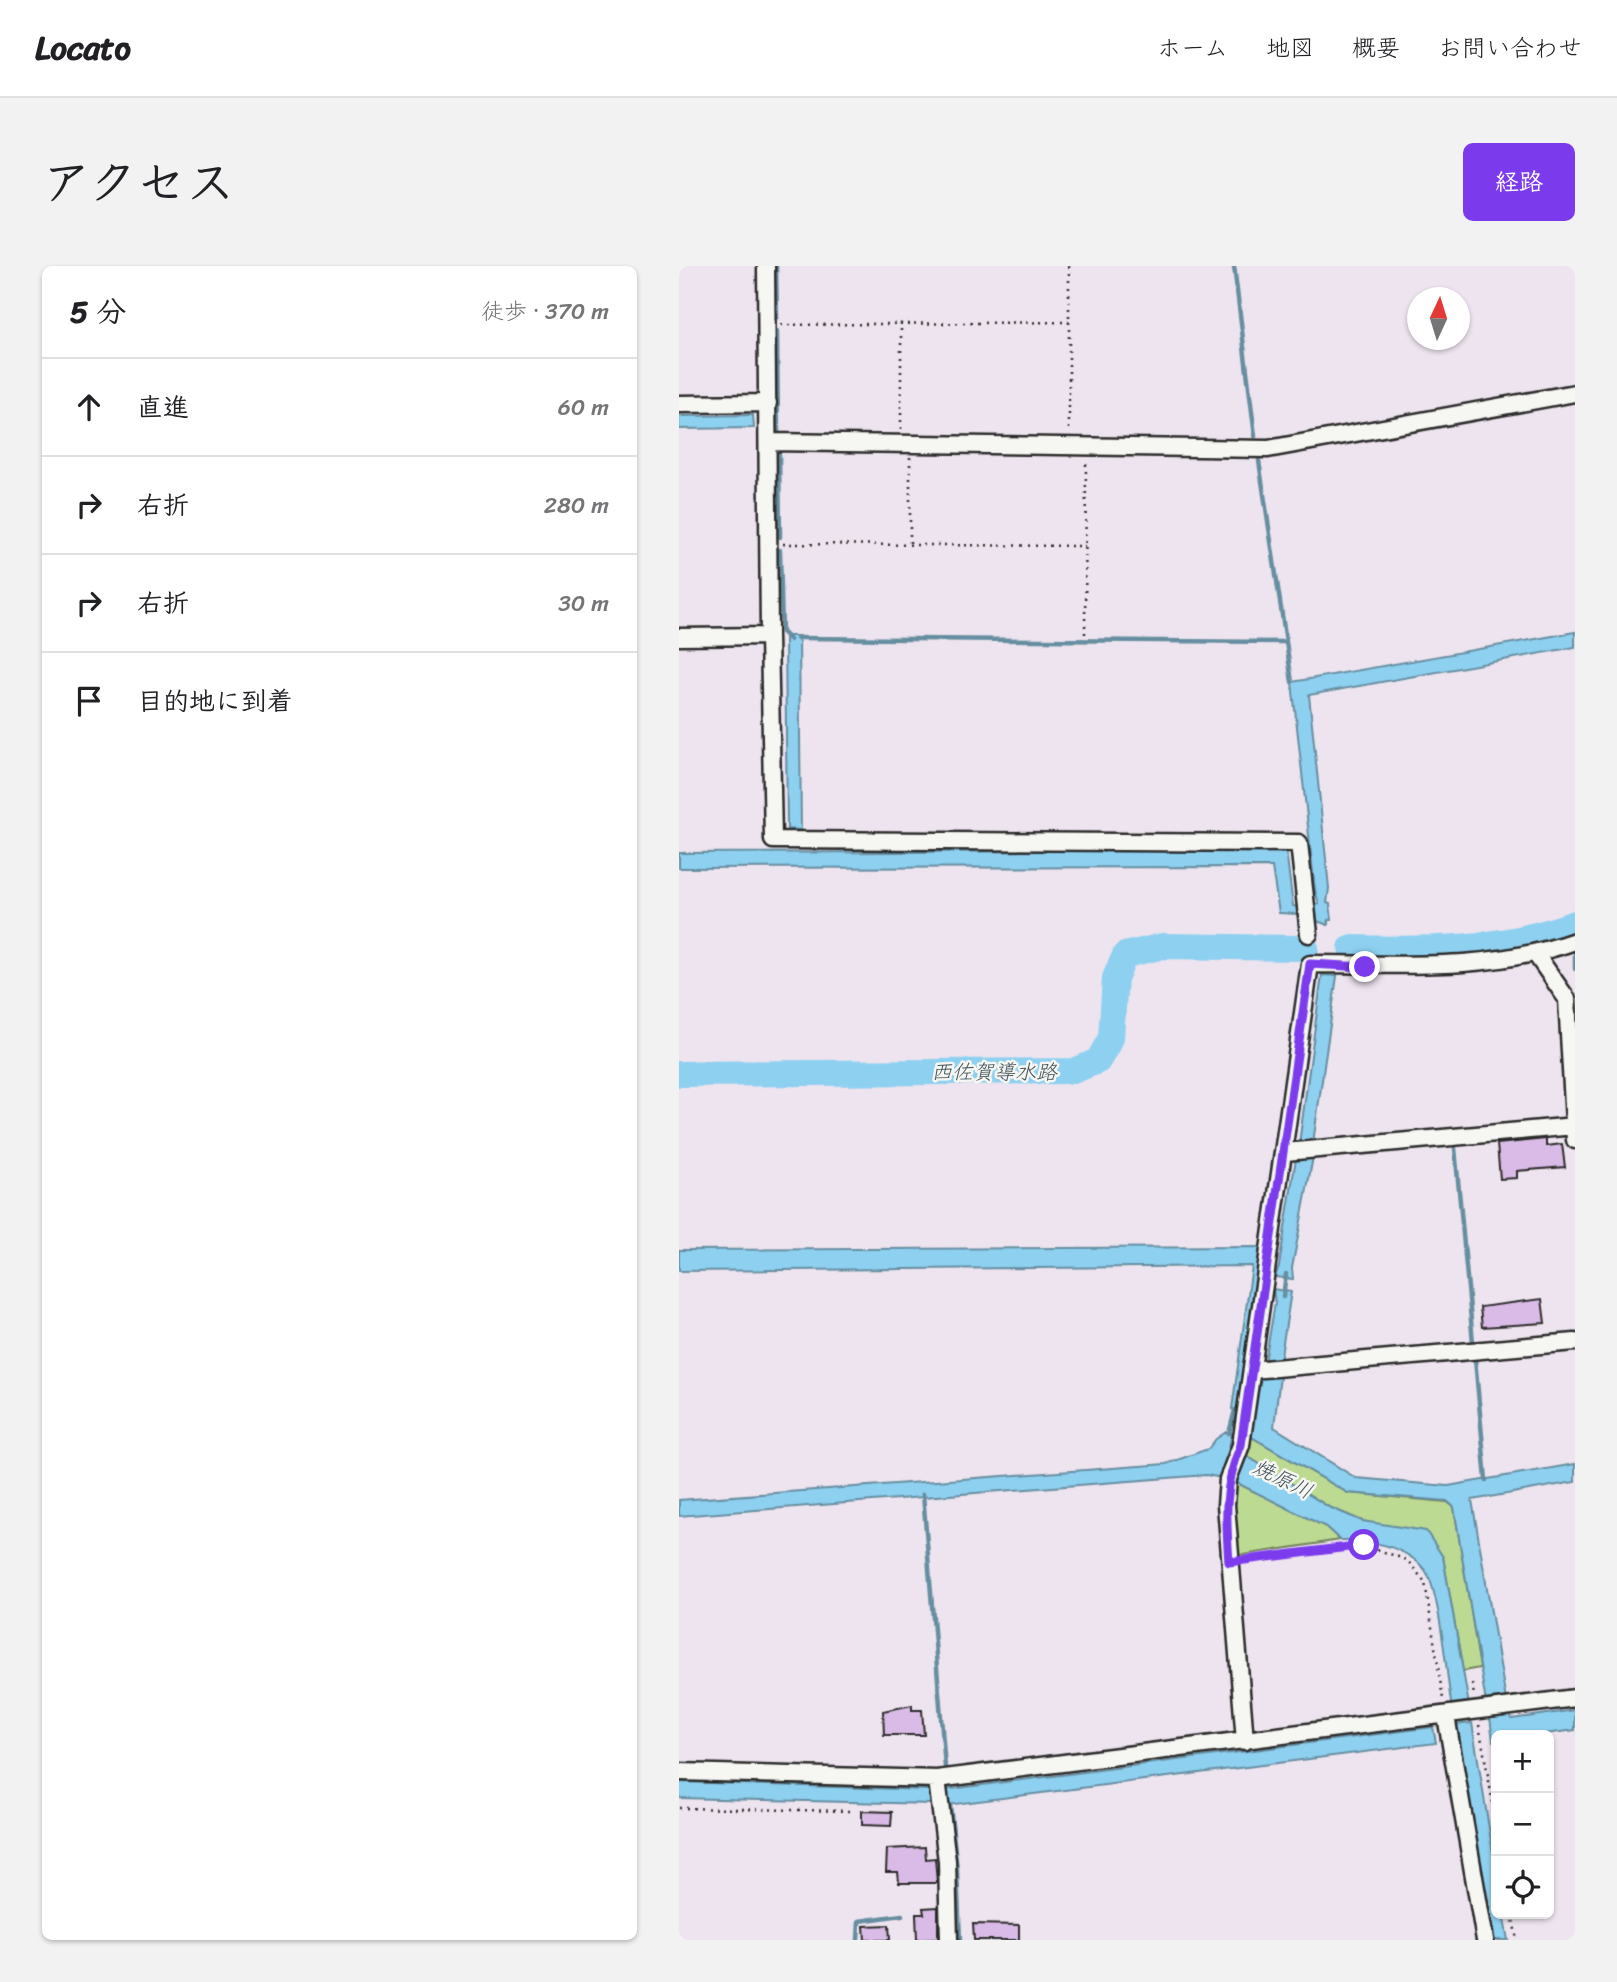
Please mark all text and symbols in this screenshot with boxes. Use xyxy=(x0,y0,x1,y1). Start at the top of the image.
text: Locato xyxy=(35,19,131,77)
text: ホーム xyxy=(1157,27,1228,69)
text: 地図 xyxy=(1266,27,1314,69)
text: 概要 xyxy=(1352,27,1400,69)
text: お問い合わせ xyxy=(1438,27,1582,69)
text: アクセス xyxy=(42,139,235,226)
button: 経路 xyxy=(1463,143,1575,221)
text: 5 分 xyxy=(70,285,126,339)
north arrow xyxy=(1407,287,1470,350)
text: 徒歩 · 370 m xyxy=(481,291,609,332)
text: 直進 xyxy=(137,384,189,430)
text: 60 m xyxy=(558,387,609,428)
icon: ahead xyxy=(70,388,108,426)
text: 右折 xyxy=(137,482,189,528)
text: 280 m xyxy=(544,485,609,526)
icon: right xyxy=(70,486,108,524)
text: 右折 xyxy=(137,580,189,626)
text: 30 m xyxy=(558,583,609,624)
icon: right xyxy=(70,584,108,622)
text: 目的地に到着 xyxy=(137,678,293,724)
icon: arrive xyxy=(70,682,108,720)
route end xyxy=(1349,951,1380,982)
water label: 西佐賀導水路 xyxy=(931,1053,1058,1091)
water label: 焼原川 xyxy=(1246,1448,1320,1510)
route start xyxy=(1348,1529,1379,1560)
map controls xyxy=(1491,1730,1554,1919)
button: + xyxy=(1491,1730,1554,1793)
button: − xyxy=(1491,1793,1554,1856)
button: locate xyxy=(1491,1856,1554,1919)

